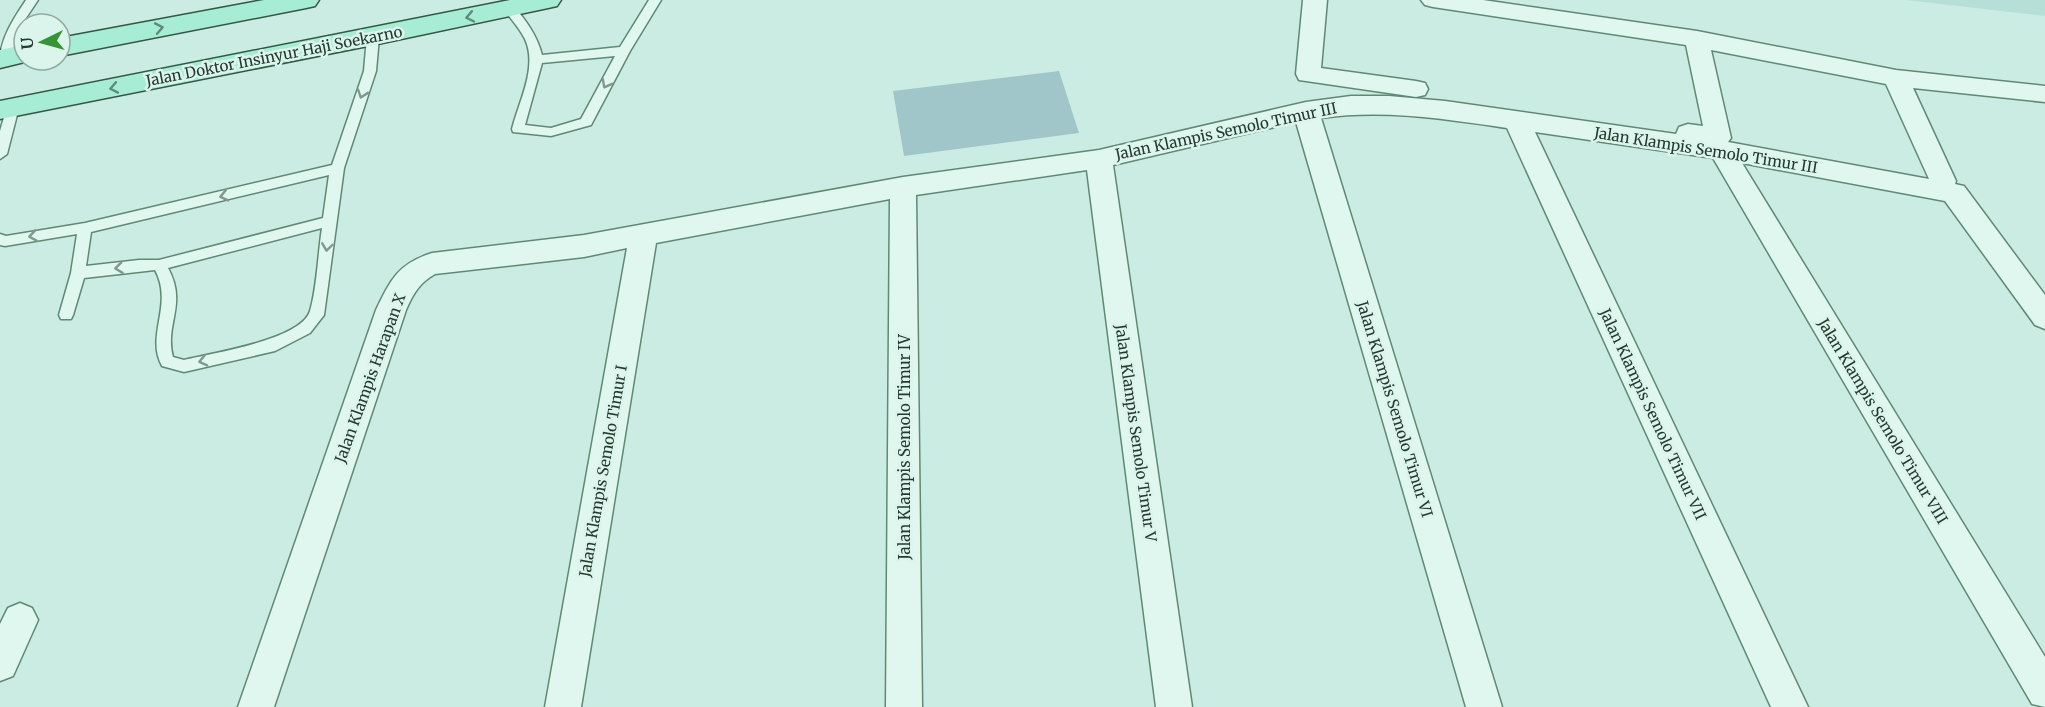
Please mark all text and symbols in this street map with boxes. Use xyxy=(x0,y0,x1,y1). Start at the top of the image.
one-way arrow xyxy=(465,9,475,22)
north arrow xyxy=(12,12,72,72)
street label: Jalan Doktor Insinyur Haji Soekarno xyxy=(143,22,404,90)
one-way arrow xyxy=(153,22,163,35)
text: U xyxy=(17,36,38,50)
one-way arrow xyxy=(602,78,613,89)
one-way arrow xyxy=(109,81,119,94)
one-way arrow xyxy=(357,88,370,99)
street label: Jalan Klampis Semolo Timur III xyxy=(1112,98,1339,164)
street label: Jalan Klampis Semolo Timur III xyxy=(1592,123,1819,177)
one-way arrow xyxy=(219,189,229,202)
one-way arrow xyxy=(28,229,38,242)
one-way arrow xyxy=(321,243,333,252)
one-way arrow xyxy=(114,261,123,273)
street label: Jalan Klampis Harapan X xyxy=(330,291,410,466)
street label: Jalan Klampis Semolo Timur VI xyxy=(1353,298,1437,519)
street label: Jalan Klampis Semolo Timur VII xyxy=(1595,304,1710,523)
street label: Jalan Klampis Semolo Timur VIII xyxy=(1813,314,1952,527)
street label: Jalan Klampis Semolo Timur V xyxy=(1111,322,1161,544)
street label: Jalan Klampis Semolo Timur IV xyxy=(895,333,914,561)
one-way arrow xyxy=(198,354,208,367)
street label: Jalan Klampis Semolo Timur I xyxy=(575,363,631,580)

